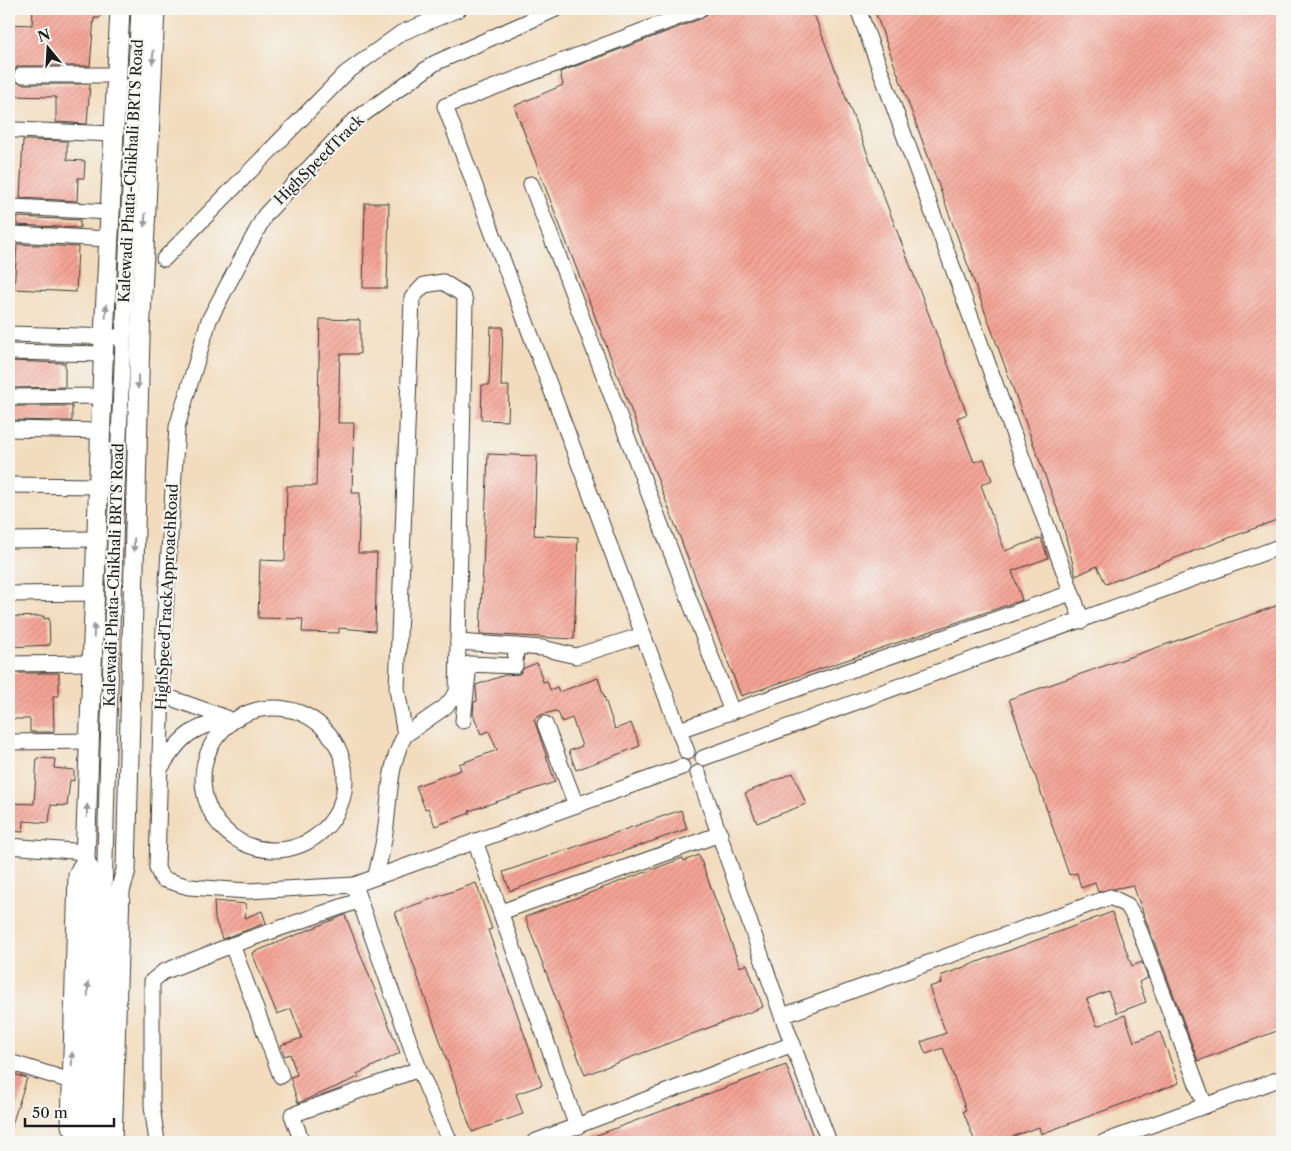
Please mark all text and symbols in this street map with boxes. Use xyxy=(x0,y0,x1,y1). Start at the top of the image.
north arrow xyxy=(22,22,72,72)
text: N xyxy=(35,25,53,46)
street label: Kalewadi Phata-Chikhali BRTS Road xyxy=(114,39,147,303)
one-way arrow xyxy=(149,50,157,66)
street label: HighSpeedTrack xyxy=(270,110,369,209)
one-way arrow xyxy=(141,212,149,228)
one-way arrow xyxy=(102,303,110,319)
one-way arrow xyxy=(134,374,142,390)
street label: Kalewadi Phata-Chikhali BRTS Road xyxy=(99,443,128,707)
street label: HighSpeedTrackApproachRoad xyxy=(151,483,182,711)
one-way arrow xyxy=(130,537,138,553)
one-way arrow xyxy=(90,623,98,639)
one-way arrow xyxy=(83,803,91,819)
one-way arrow xyxy=(84,980,92,996)
one-way arrow xyxy=(68,1050,76,1066)
scale bar xyxy=(25,1096,114,1128)
text: 50 m xyxy=(32,1103,68,1122)

